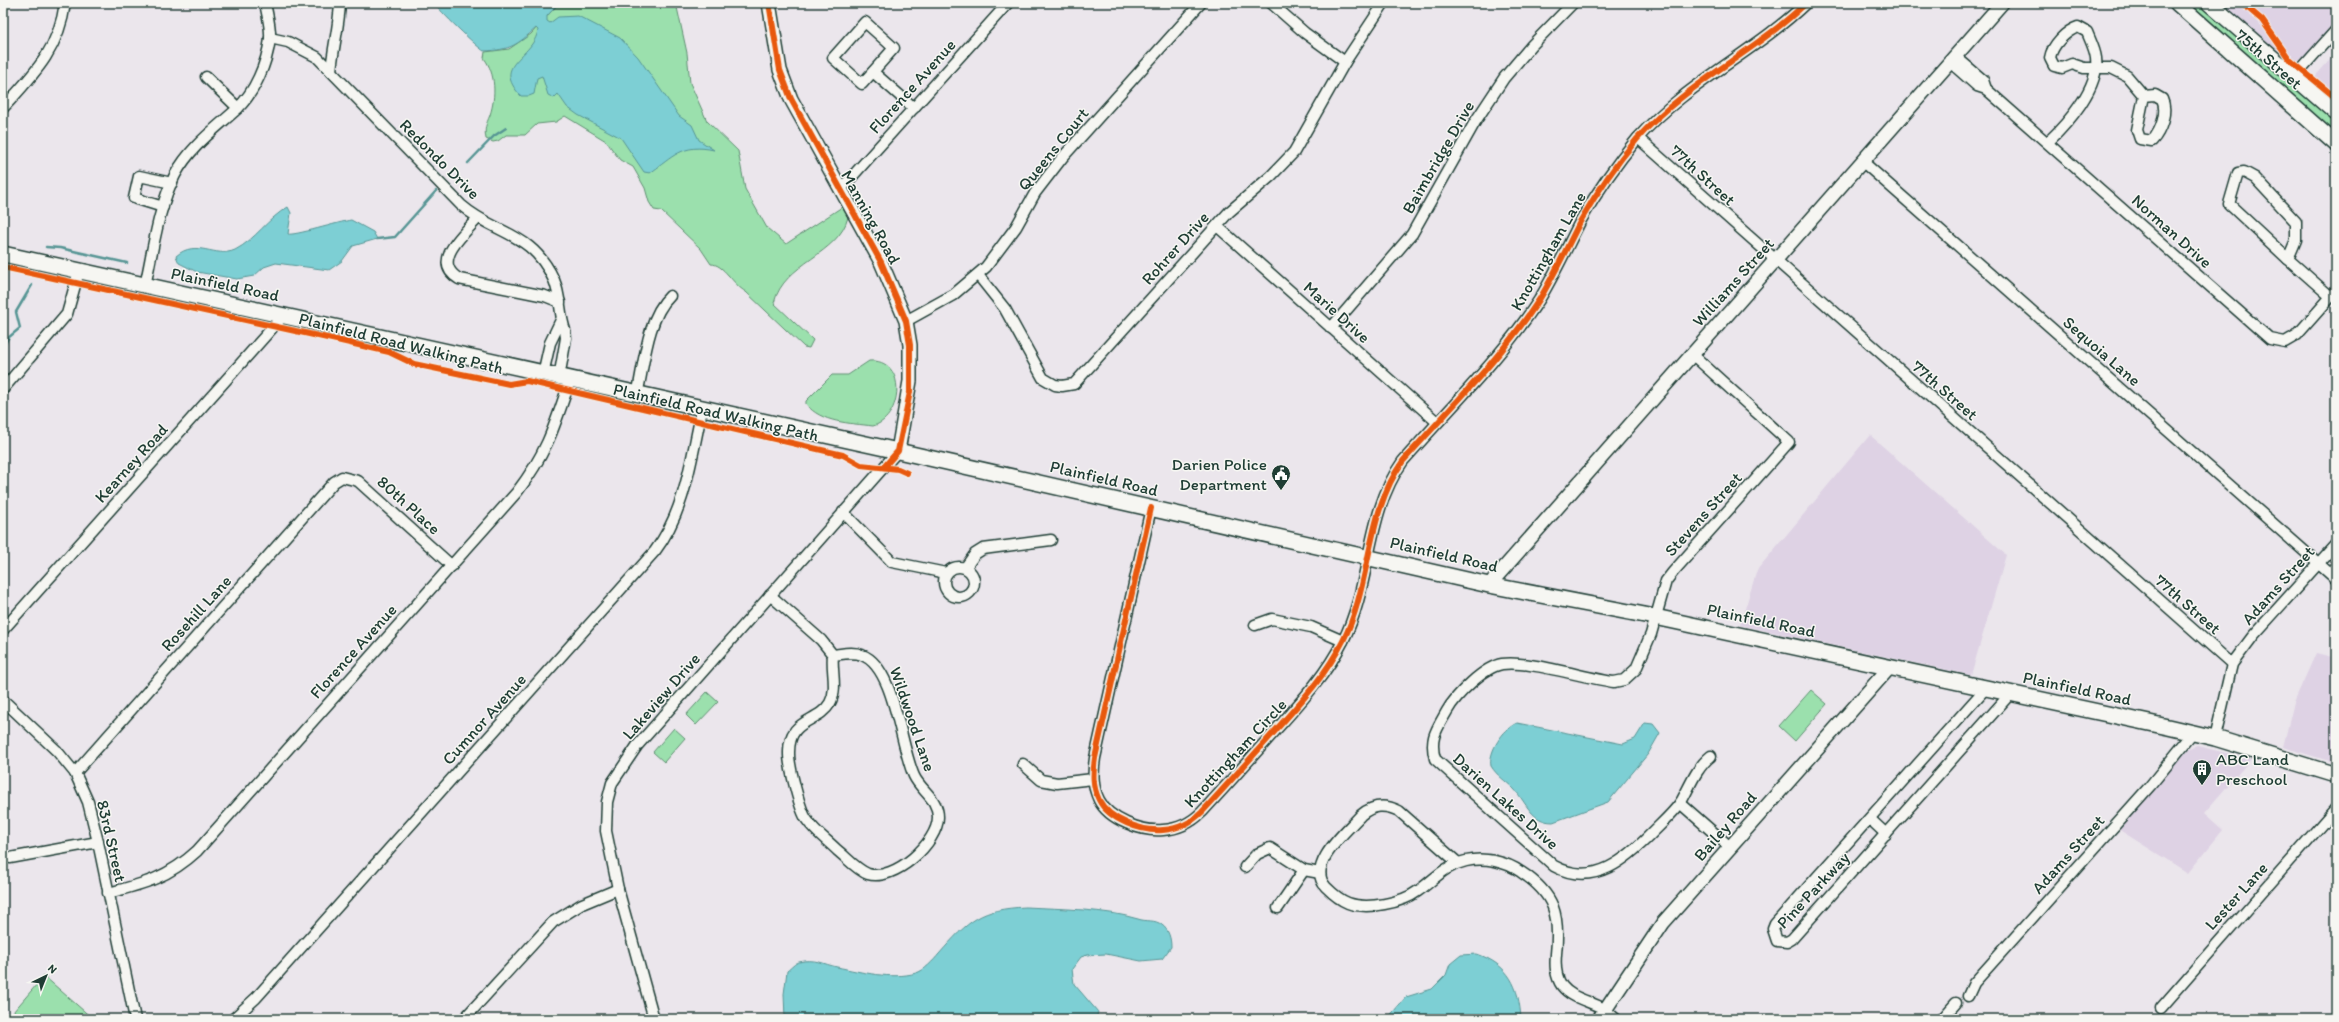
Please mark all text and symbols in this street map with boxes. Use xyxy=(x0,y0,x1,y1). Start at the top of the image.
street label: 75th Street xyxy=(2232,25,2307,94)
street label: Florence Avenue xyxy=(864,35,960,137)
street label: Baimbridge Drive xyxy=(1398,97,1478,217)
street label: Queens Court xyxy=(1013,103,1093,195)
street label: Redondo Drive xyxy=(396,115,484,203)
street label: 77th Street xyxy=(1666,140,1740,210)
street label: Manning Road xyxy=(837,167,905,267)
street label: Knottingham Lane xyxy=(1506,188,1590,314)
street label: Norman Drive xyxy=(2128,190,2216,272)
street label: Rohrer Drive xyxy=(1137,207,1213,289)
street label: Williams Street xyxy=(1688,233,1778,331)
street label: Plainfield Road xyxy=(169,263,281,305)
street label: Marie Drive xyxy=(1300,277,1374,347)
street label: Plainfield Road Walking Path xyxy=(297,308,506,378)
street label: Sequoia Lane xyxy=(2059,312,2145,390)
street label: 77th Street xyxy=(1908,356,1983,425)
street label: Plainfield Road Walking Path xyxy=(611,379,821,445)
street label: Kearney Road xyxy=(90,419,172,507)
place label: Darien Police Department xyxy=(1171,454,1267,494)
street label: Plainfield Road xyxy=(1048,456,1160,500)
public building icon: Darien Police Department xyxy=(1270,463,1292,491)
street label: Stevens Street xyxy=(1660,468,1746,560)
street label: 80th Place xyxy=(373,471,445,539)
street label: Plainfield Road xyxy=(1388,532,1500,576)
street label: Adams Street xyxy=(2237,541,2319,629)
street label: 77th Street xyxy=(2151,570,2226,639)
street label: Rosehill Lane xyxy=(157,571,235,655)
street label: Plainfield Road xyxy=(1705,599,1817,641)
street label: Florence Avenue xyxy=(305,600,401,702)
street label: Lakeview Drive xyxy=(618,649,704,743)
street label: Wildwood Lane xyxy=(886,664,940,774)
street label: Plainfield Road xyxy=(2021,667,2133,709)
street label: Cumnor Avenue xyxy=(438,669,530,769)
street label: Knottingham Circle xyxy=(1179,694,1291,812)
street label: Darien Lakes Drive xyxy=(1449,748,1563,854)
place label: ABC Land Preschool xyxy=(2216,749,2289,789)
building icon: ABC Land Preschool xyxy=(2191,758,2213,786)
street label: Bailey Road xyxy=(1689,787,1761,865)
street label: 83rd Street xyxy=(93,798,131,885)
street label: Adams Street xyxy=(2027,810,2109,898)
street label: Pine Parkway xyxy=(1772,847,1854,933)
street label: Lester Lane xyxy=(2200,858,2272,934)
north arrow xyxy=(26,956,66,996)
text: N xyxy=(45,962,60,976)

